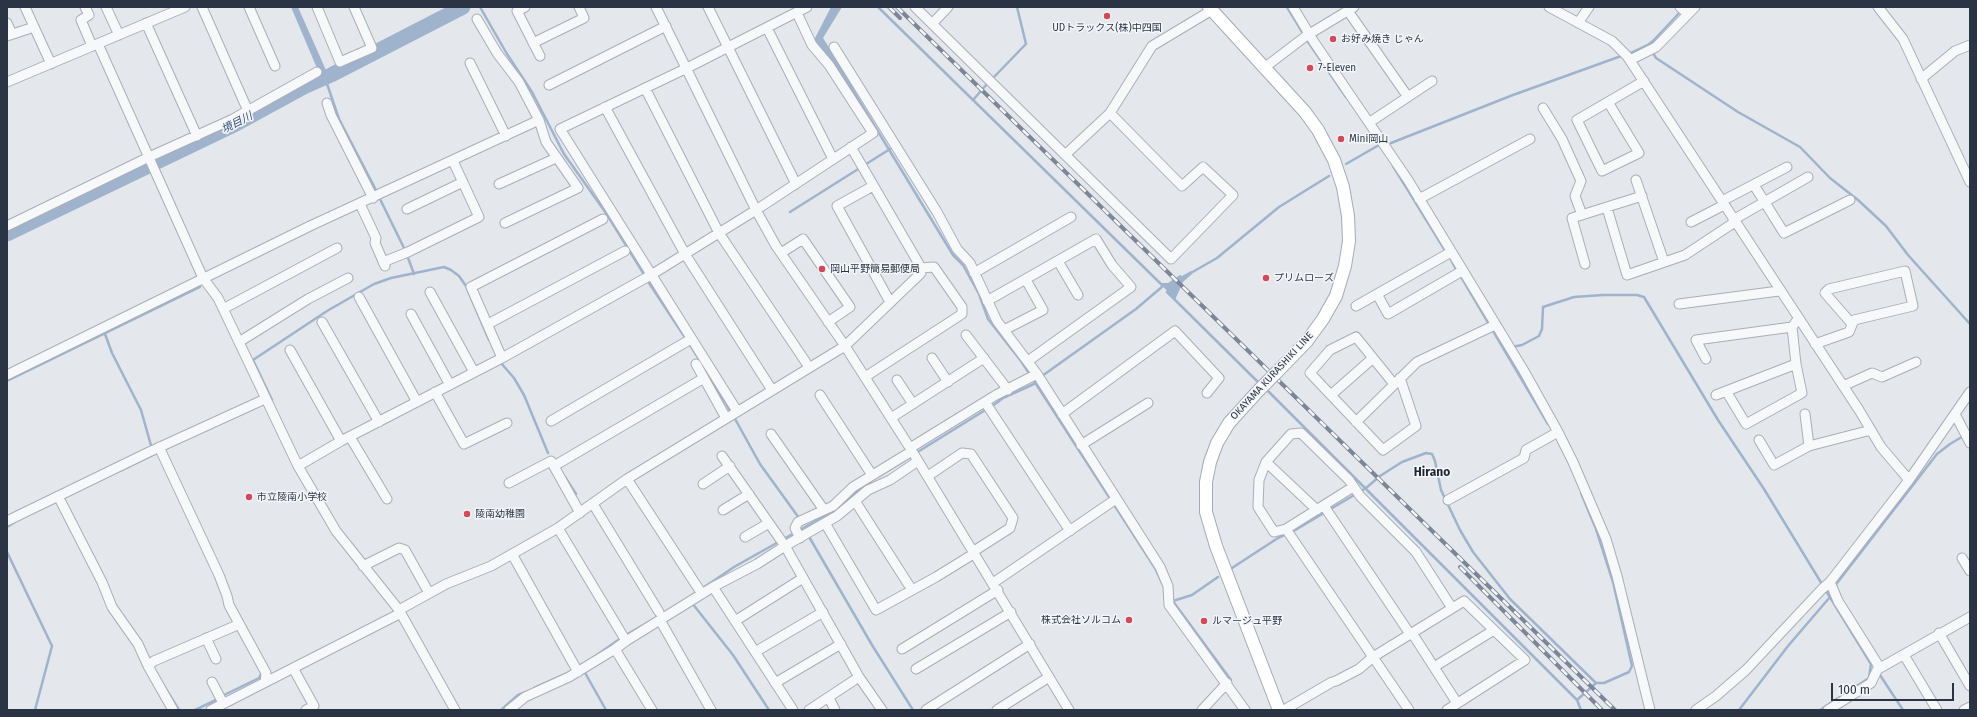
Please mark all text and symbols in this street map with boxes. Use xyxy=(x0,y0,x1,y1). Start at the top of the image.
marker: UDトラックス(株)中四国 xyxy=(1102,11,1112,21)
place label: UDトラックス(株)中四国 xyxy=(1052,22,1162,34)
place label: お好み焼き じゃん xyxy=(1341,33,1424,45)
marker: お好み焼き じゃん xyxy=(1328,34,1338,44)
place label: 7-Eleven xyxy=(1318,62,1356,74)
marker: 7-Eleven xyxy=(1305,63,1315,73)
water label: 境目川 xyxy=(219,110,255,136)
place label: Mini岡山 xyxy=(1349,133,1388,145)
marker: Mini岡山 xyxy=(1336,134,1346,144)
place label: 岡山平野簡易郵便局 xyxy=(830,263,920,275)
marker: 岡山平野簡易郵便局 xyxy=(817,264,827,274)
place label: プリムローズ xyxy=(1274,272,1334,284)
marker: プリムローズ xyxy=(1261,273,1271,283)
street label: OKAYAMA KURASHIKI LINE xyxy=(1228,330,1316,422)
district label: Hirano xyxy=(1414,466,1450,480)
place label: 市立陵南小学校 xyxy=(257,491,327,503)
marker: 市立陵南小学校 xyxy=(244,492,254,502)
place label: 陵南幼稚園 xyxy=(475,508,525,520)
marker: 陵南幼稚園 xyxy=(462,509,472,519)
place label: 株式会社ソルコム xyxy=(1041,614,1121,626)
marker: 株式会社ソルコム xyxy=(1124,615,1134,625)
place label: ルマージュ平野 xyxy=(1212,615,1282,627)
marker: ルマージュ平野 xyxy=(1199,616,1209,626)
scale bar xyxy=(1833,675,1956,701)
text: 100 m xyxy=(1838,683,1870,697)

